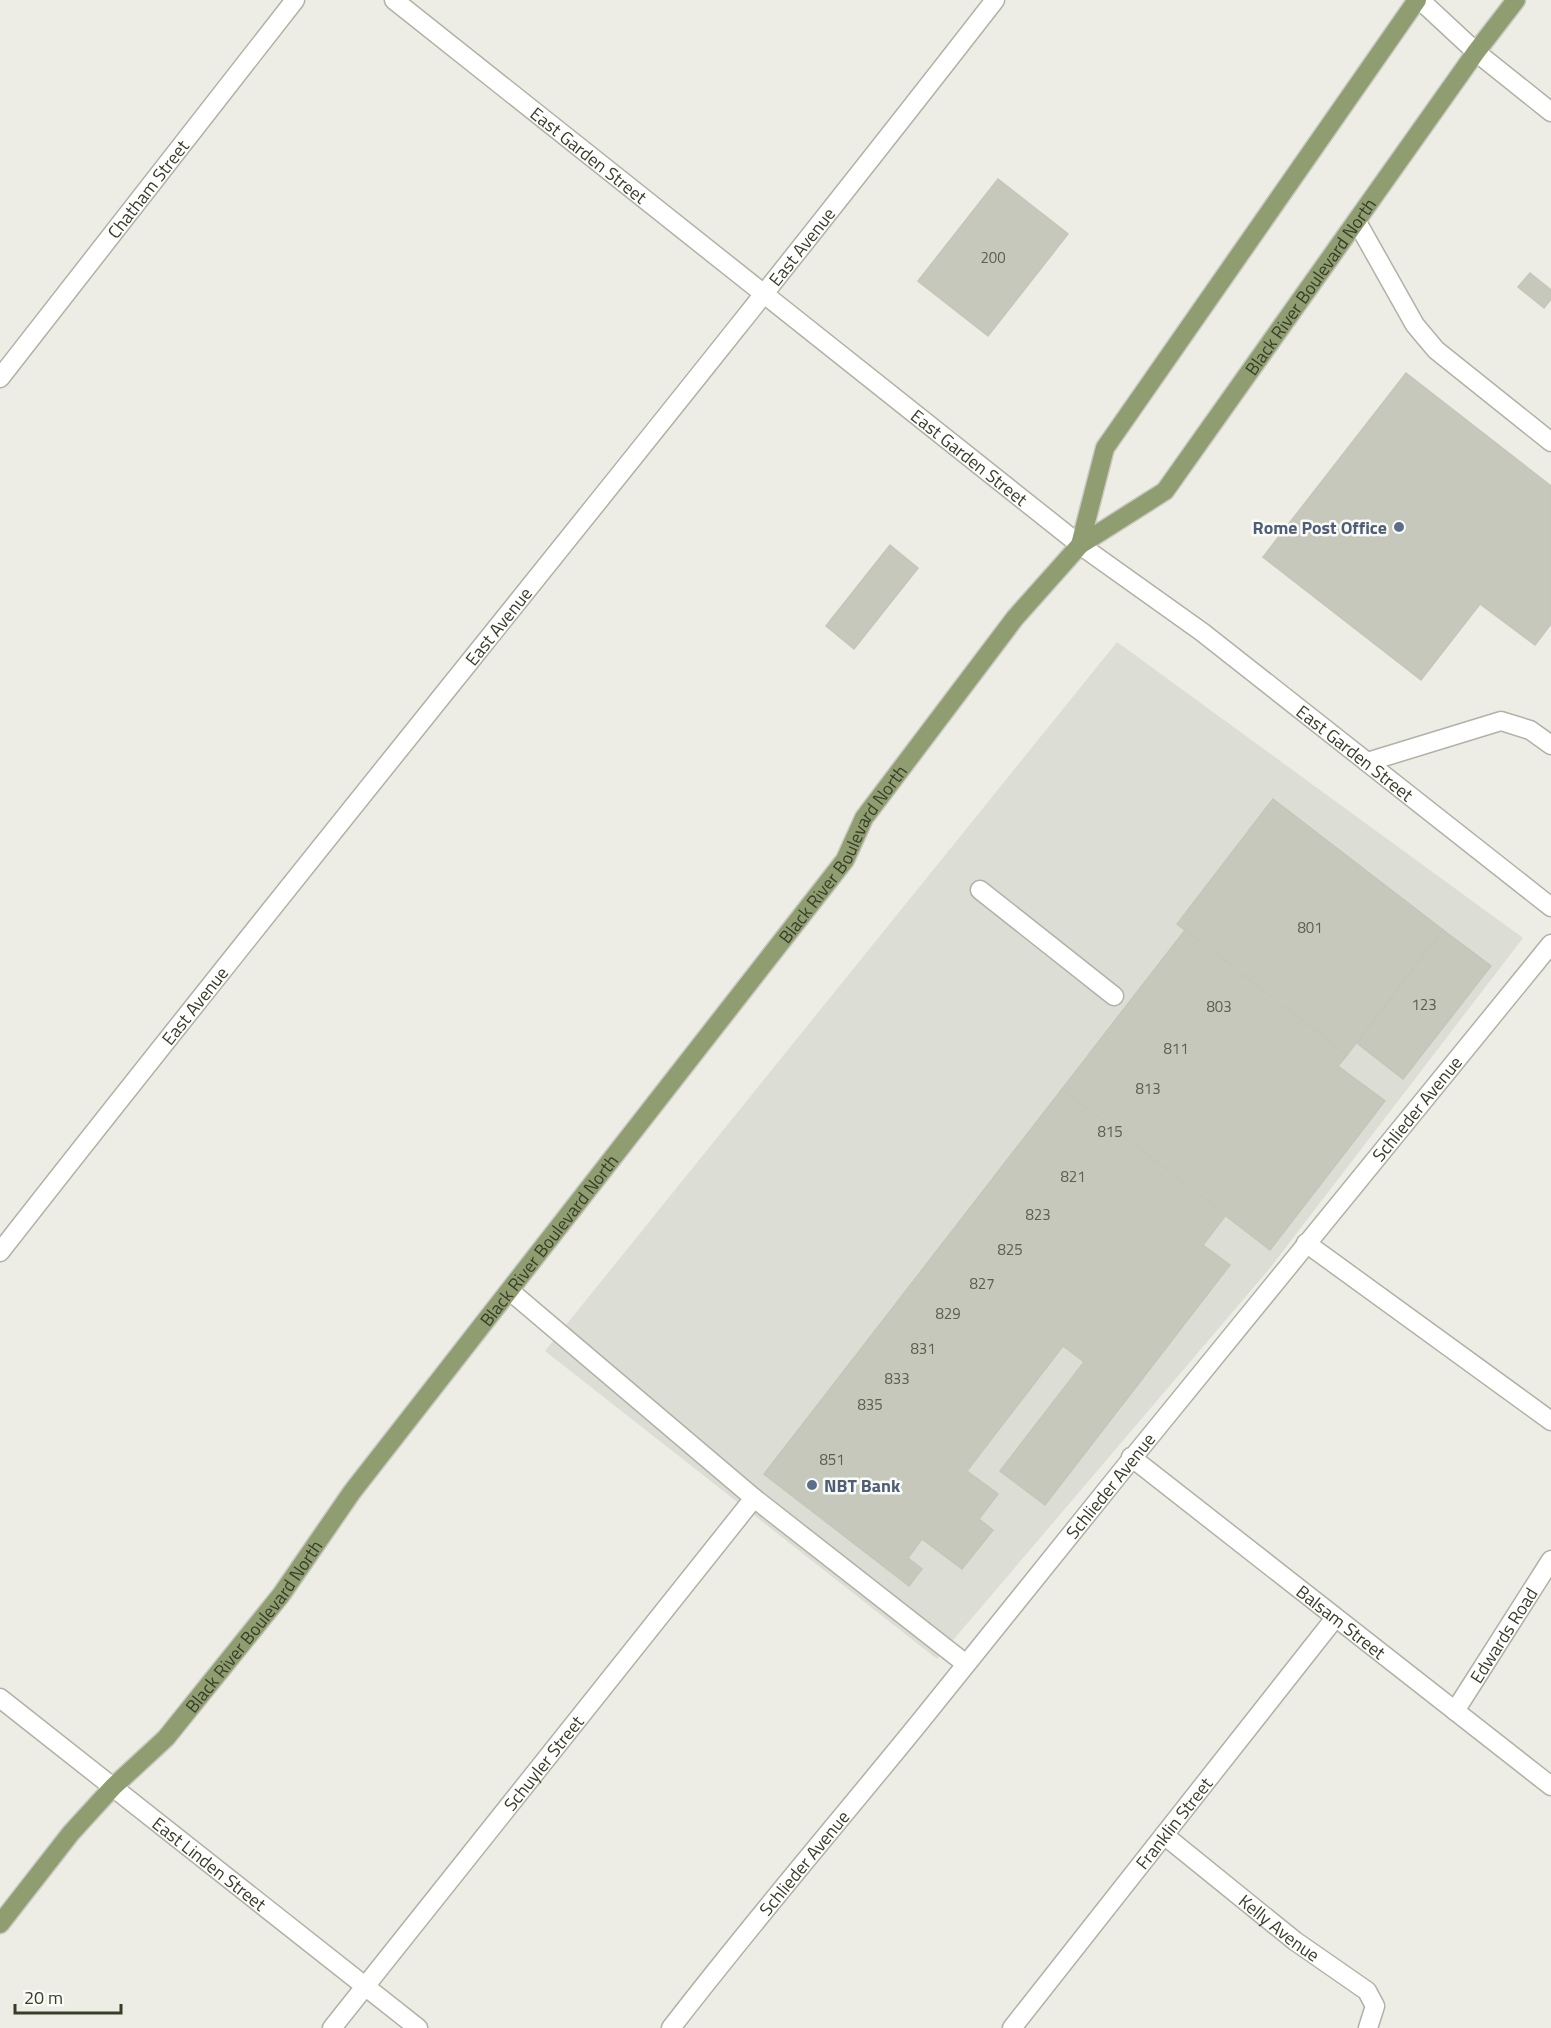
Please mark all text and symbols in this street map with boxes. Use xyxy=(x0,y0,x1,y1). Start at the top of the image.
street label: East Garden Street xyxy=(525,100,654,210)
street label: Chatham Street xyxy=(100,133,195,244)
street label: Black River Boulevard North xyxy=(1238,192,1382,381)
street label: East Avenue xyxy=(762,201,841,292)
house number: 200 xyxy=(980,246,1006,269)
street label: East Garden Street xyxy=(905,402,1034,513)
place label: Rome Post Office xyxy=(1253,514,1387,541)
marker: Rome Post Office xyxy=(1392,520,1406,534)
street label: East Avenue xyxy=(458,581,538,671)
street label: East Garden Street xyxy=(1291,698,1420,808)
street label: Black River Boulevard North xyxy=(772,759,913,949)
house number: 801 xyxy=(1297,916,1323,939)
street label: East Avenue xyxy=(155,960,234,1051)
house number: 123 xyxy=(1411,993,1437,1016)
house number: 803 xyxy=(1206,995,1232,1018)
house number: 811 xyxy=(1163,1037,1189,1060)
street label: Schlieder Avenue xyxy=(1365,1050,1468,1167)
house number: 813 xyxy=(1135,1077,1161,1100)
house number: 815 xyxy=(1097,1120,1123,1143)
street label: Black River Boulevard North xyxy=(473,1148,624,1332)
house number: 821 xyxy=(1060,1165,1086,1188)
house number: 823 xyxy=(1025,1203,1051,1226)
house number: 825 xyxy=(997,1238,1023,1261)
house number: 827 xyxy=(969,1272,995,1295)
house number: 829 xyxy=(935,1302,961,1325)
house number: 831 xyxy=(910,1337,936,1360)
house number: 833 xyxy=(884,1367,910,1390)
house number: 835 xyxy=(857,1393,883,1416)
street label: Schlieder Avenue xyxy=(1059,1427,1161,1544)
house number: 851 xyxy=(819,1448,845,1471)
place label: NBT Bank xyxy=(824,1472,901,1499)
marker: NBT Bank xyxy=(805,1478,819,1492)
street label: Black River Boulevard North xyxy=(178,1534,329,1718)
street label: Balsam Street xyxy=(1291,1578,1392,1666)
street label: Edwards Road xyxy=(1463,1582,1544,1688)
street label: Schuyler Street xyxy=(497,1709,590,1816)
street label: Franklin Street xyxy=(1129,1771,1219,1875)
street label: Schlieder Avenue xyxy=(752,1804,855,1921)
street label: East Linden Street xyxy=(147,1810,273,1917)
street label: Kelly Avenue xyxy=(1233,1887,1325,1968)
scale bar xyxy=(15,1977,122,2015)
text: 20 m xyxy=(24,1984,63,2011)

